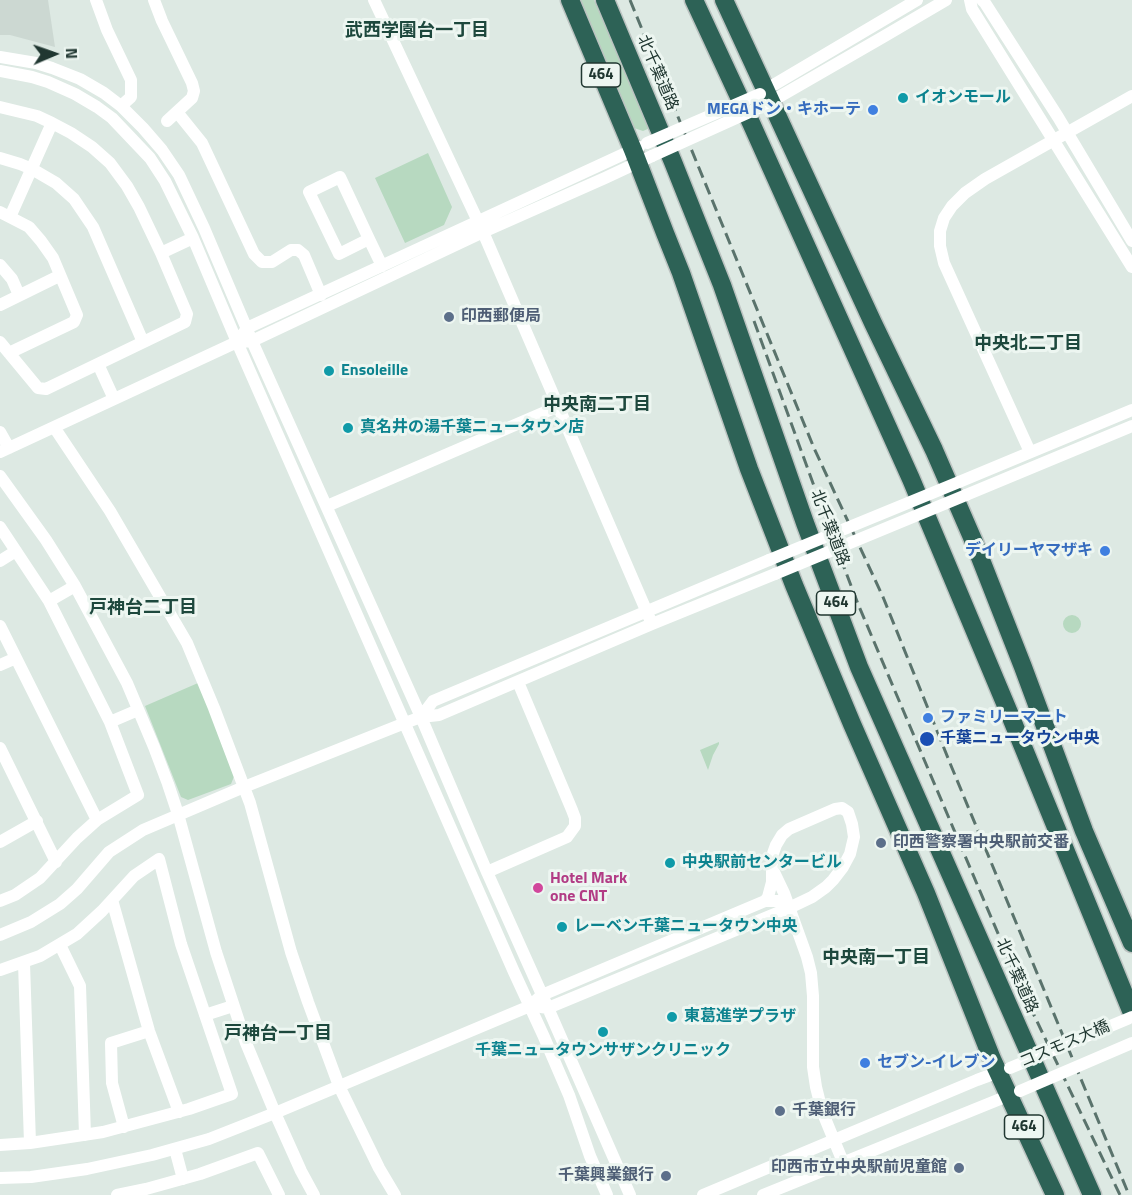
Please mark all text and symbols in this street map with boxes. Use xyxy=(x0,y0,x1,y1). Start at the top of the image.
district label: 武西学園台一丁目 xyxy=(345,21,489,43)
north arrow xyxy=(24,24,84,84)
street label: 北千葉道路 xyxy=(633,32,681,114)
text: N xyxy=(60,47,84,59)
road number: 464 xyxy=(582,63,620,87)
place label: イオンモール xyxy=(915,88,1011,108)
marker: イオンモール xyxy=(896,91,910,105)
place label: MEGAドン・キホーテ xyxy=(707,100,861,120)
marker: MEGAドン・キホーテ xyxy=(866,103,880,117)
place label: 印西郵便局 xyxy=(461,307,541,327)
marker: 印西郵便局 xyxy=(442,310,456,324)
district label: 中央北二丁目 xyxy=(974,334,1082,356)
place label: Ensoleille xyxy=(341,361,408,381)
marker: Ensoleille xyxy=(322,364,336,378)
district label: 中央南二丁目 xyxy=(543,395,651,417)
place label: 真名井の湯千葉ニュータウン店 xyxy=(360,418,584,438)
marker: 真名井の湯千葉ニュータウン店 xyxy=(341,421,355,435)
street label: 北千葉道路 xyxy=(806,487,852,569)
place label: デイリーヤマザキ xyxy=(965,541,1093,561)
marker: デイリーヤマザキ xyxy=(1098,544,1112,558)
road number: 464 xyxy=(816,591,856,615)
district label: 戸神台二丁目 xyxy=(89,598,197,620)
place label: ファミリーマート xyxy=(940,708,1068,728)
marker: ファミリーマート xyxy=(921,711,935,725)
place label: 千葉ニュータウン中央 xyxy=(940,729,1100,749)
marker: 千葉ニュータウン中央 xyxy=(918,730,936,748)
place label: 印西警察署中央駅前交番 xyxy=(893,833,1069,853)
marker: 印西警察署中央駅前交番 xyxy=(874,836,888,850)
place label: 中央駅前センタービル xyxy=(682,853,842,873)
marker: 中央駅前センタービル xyxy=(663,856,677,870)
place label: Hotel Mark one CNT xyxy=(550,869,627,907)
marker: Hotel Mark one CNT xyxy=(531,881,545,895)
place label: レーベン千葉ニュータウン中央 xyxy=(574,917,798,937)
marker: レーベン千葉ニュータウン中央 xyxy=(555,920,569,934)
street label: 北千葉道路 xyxy=(991,936,1041,1016)
district label: 中央南一丁目 xyxy=(822,948,930,970)
place label: 東葛進学プラザ xyxy=(684,1007,796,1027)
marker: 東葛進学プラザ xyxy=(665,1010,679,1024)
street label: コスモス大橋 xyxy=(1017,1017,1113,1073)
district label: 戸神台一丁目 xyxy=(224,1024,332,1046)
marker: 千葉ニュータウンサザンクリニック xyxy=(596,1025,610,1039)
place label: 千葉ニュータウンサザンクリニック xyxy=(475,1041,731,1061)
place label: セブン-イレブン xyxy=(877,1053,996,1073)
marker: セブン-イレブン xyxy=(858,1056,872,1070)
place label: 千葉銀行 xyxy=(792,1101,856,1121)
marker: 千葉銀行 xyxy=(773,1104,787,1118)
road number: 464 xyxy=(1004,1115,1044,1139)
place label: 印西市立中央駅前児童館 xyxy=(771,1158,947,1178)
marker: 印西市立中央駅前児童館 xyxy=(952,1161,966,1175)
place label: 千葉興業銀行 xyxy=(558,1166,654,1186)
marker: 千葉興業銀行 xyxy=(659,1169,673,1183)

